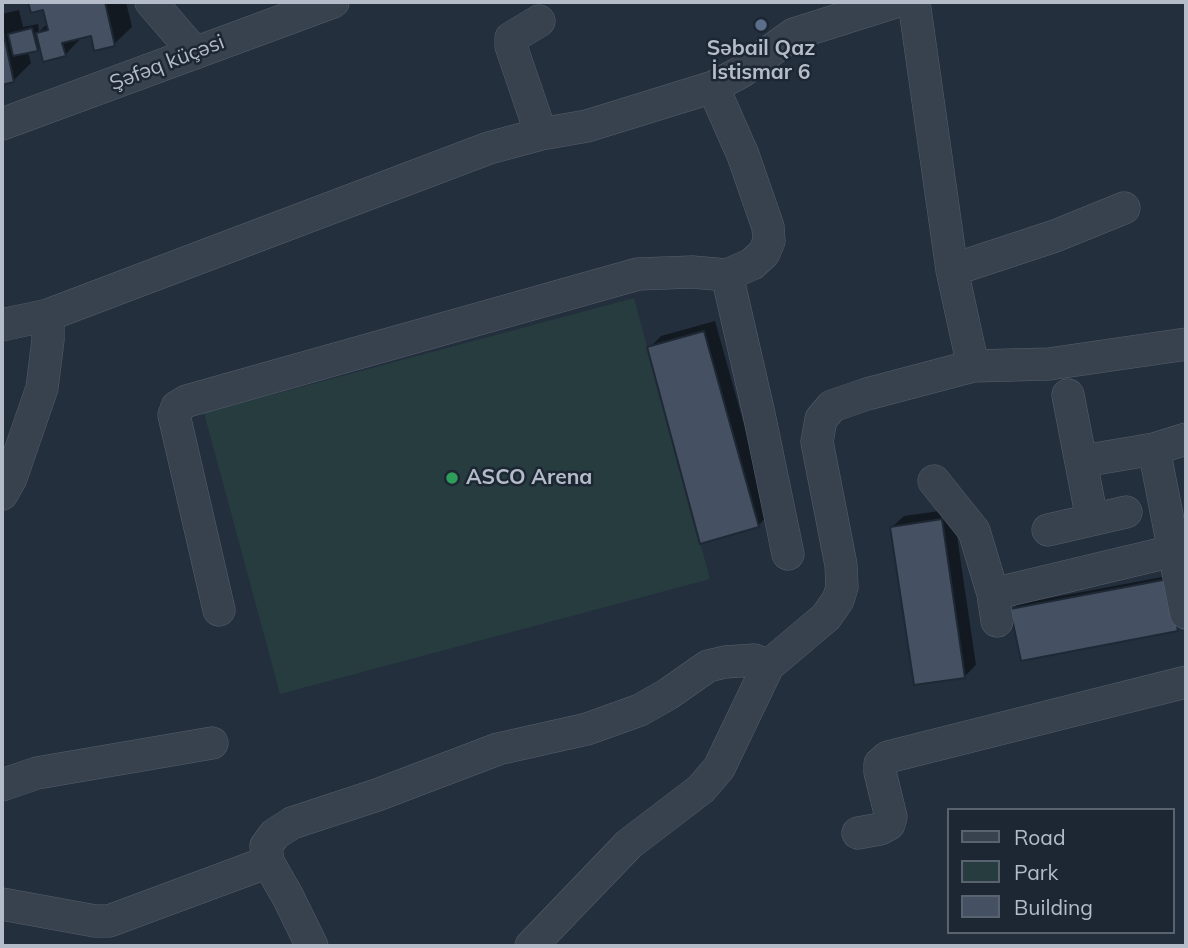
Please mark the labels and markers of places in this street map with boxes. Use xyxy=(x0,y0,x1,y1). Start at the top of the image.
marker: Səbail Qaz İstismar 6 xyxy=(753,17,769,33)
place label: Səbail Qaz İstismar 6 xyxy=(707,36,815,86)
place label: ASCO Arena xyxy=(466,465,592,491)
marker: ASCO Arena xyxy=(444,470,460,486)

